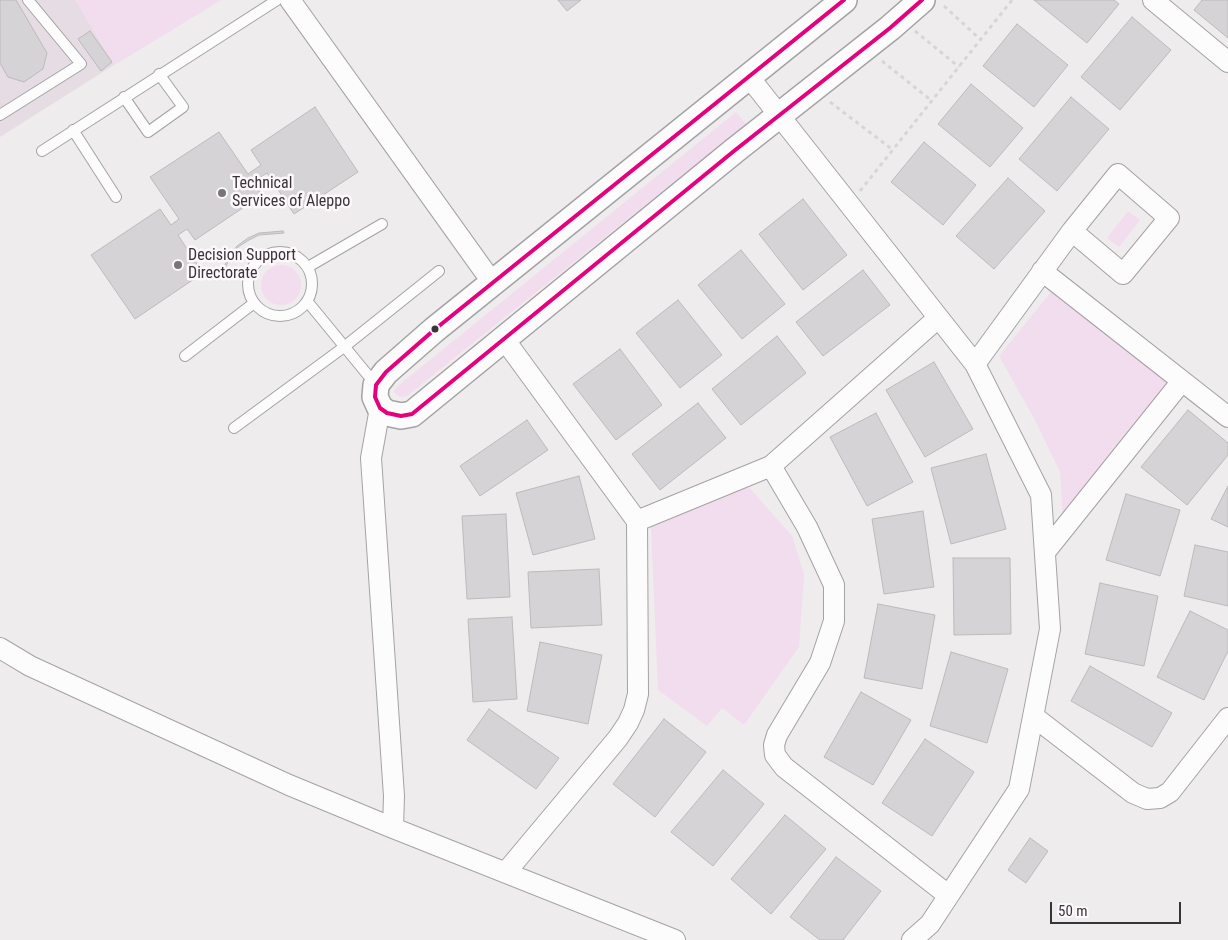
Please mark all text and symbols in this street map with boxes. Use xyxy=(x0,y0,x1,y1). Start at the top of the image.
place label: Technical Services of Aleppo xyxy=(232,174,350,212)
marker: Technical Services of Aleppo xyxy=(216,187,228,199)
place label: Decision Support Directorate xyxy=(188,246,296,284)
marker: Decision Support Directorate xyxy=(172,259,184,271)
unlabelled marker xyxy=(430,324,440,334)
scale bar xyxy=(1053,892,1184,924)
text: 50 m xyxy=(1058,902,1088,920)

